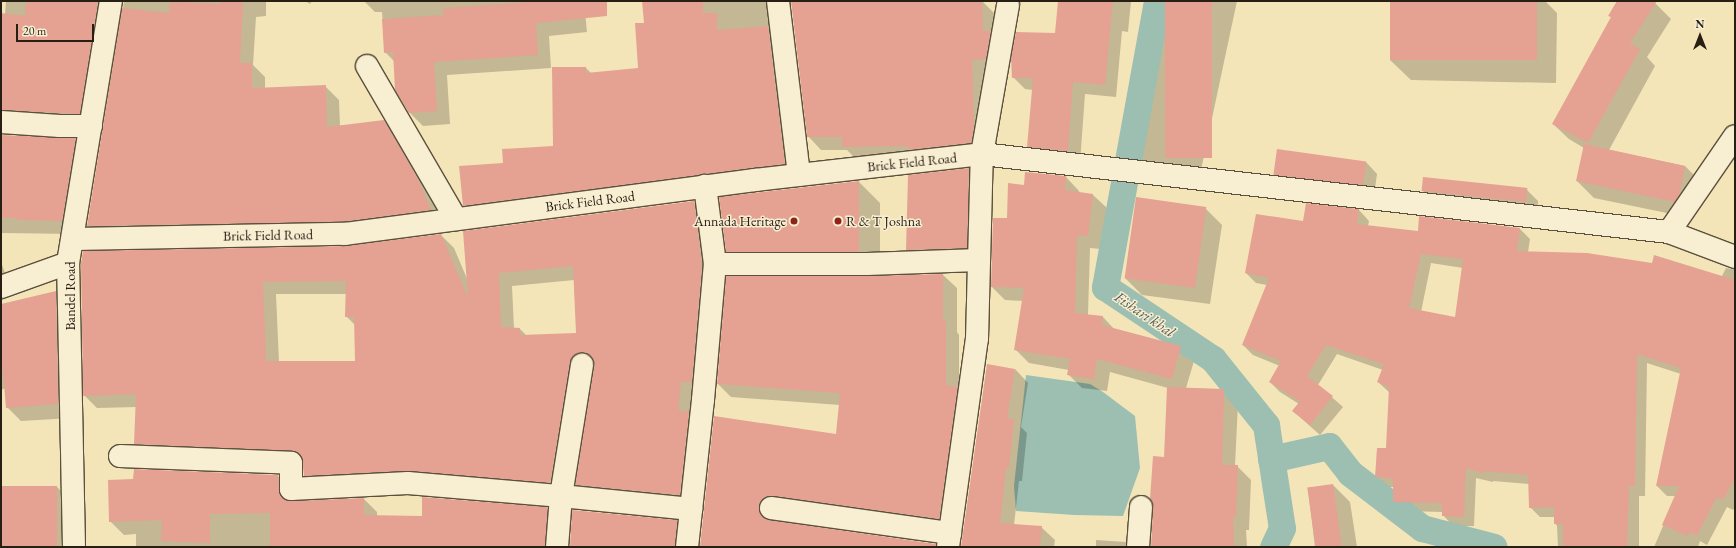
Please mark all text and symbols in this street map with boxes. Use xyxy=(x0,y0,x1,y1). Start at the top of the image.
scale bar xyxy=(18,16,96,42)
north arrow xyxy=(1680,16,1720,56)
text: N xyxy=(1696,17,1704,31)
text: 20 m xyxy=(23,23,46,39)
street label: Brick Field Road xyxy=(866,149,958,175)
street label: Brick Field Road xyxy=(544,187,636,215)
place label: Annada Heritage xyxy=(694,213,786,229)
place label: R & T Joshna xyxy=(846,213,921,229)
marker: Annada Heritage xyxy=(789,216,799,226)
marker: R & T Joshna xyxy=(833,216,843,226)
street label: Brick Field Road xyxy=(223,226,313,244)
street label: Bandel Road xyxy=(62,261,78,331)
water label: Fishari khal xyxy=(1111,287,1179,341)

